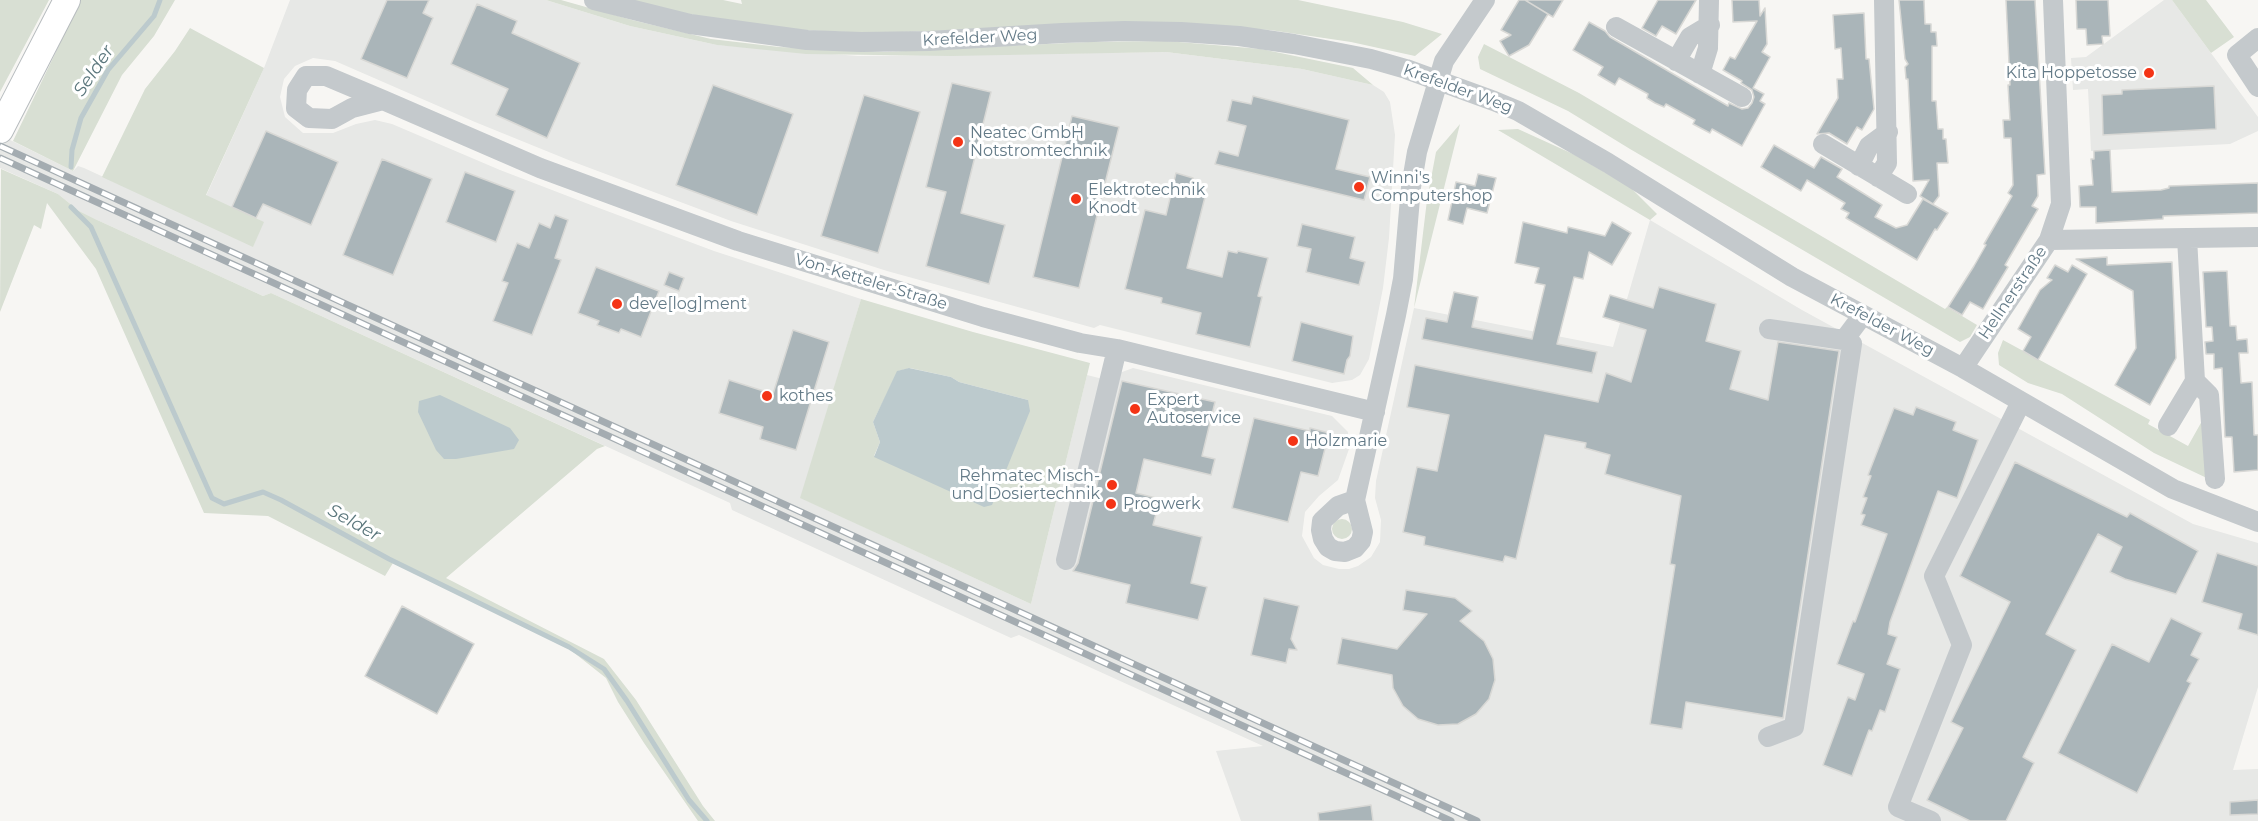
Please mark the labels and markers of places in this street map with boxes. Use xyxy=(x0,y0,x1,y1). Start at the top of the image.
place label: Kita Hoppetosse xyxy=(2006,63,2137,83)
marker: Kita Hoppetosse xyxy=(2142,66,2156,80)
place label: Neatec GmbH Notstromtechnik xyxy=(970,123,1107,161)
marker: Neatec GmbH Notstromtechnik xyxy=(951,135,965,149)
place label: Winni's Computershop xyxy=(1371,168,1492,206)
place label: Elektrotechnik Knodt xyxy=(1088,180,1205,218)
marker: Winni's Computershop xyxy=(1352,180,1366,194)
marker: Elektrotechnik Knodt xyxy=(1069,192,1083,206)
place label: deve[log]ment xyxy=(629,294,747,314)
marker: deve[log]ment xyxy=(610,297,624,311)
place label: kothes xyxy=(779,386,833,406)
marker: kothes xyxy=(760,389,774,403)
place label: Expert Autoservice xyxy=(1147,390,1241,428)
marker: Expert Autoservice xyxy=(1128,402,1142,416)
place label: Holzmarie xyxy=(1305,431,1387,451)
marker: Holzmarie xyxy=(1286,434,1300,448)
place label: Rehmatec Misch- und Dosiertechnik xyxy=(951,466,1100,504)
marker: Rehmatec Misch- und Dosiertechnik xyxy=(1105,478,1119,492)
place label: Progwerk xyxy=(1123,494,1201,514)
marker: Progwerk xyxy=(1104,497,1118,511)

